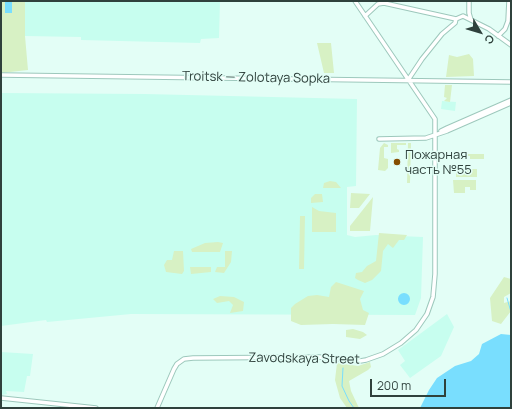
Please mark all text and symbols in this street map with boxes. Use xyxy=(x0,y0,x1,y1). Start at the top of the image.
north arrow xyxy=(460,12,500,52)
text: С xyxy=(481,32,498,48)
street label: Troitsk — Zolotaya Sopka xyxy=(182,69,330,87)
place label: Пожарная часть №55 xyxy=(405,147,472,178)
marker: Пожарная часть №55 xyxy=(392,157,402,167)
street label: Zavodskaya Street xyxy=(248,350,360,368)
scale bar xyxy=(372,371,448,397)
text: 200 m xyxy=(377,377,411,394)

